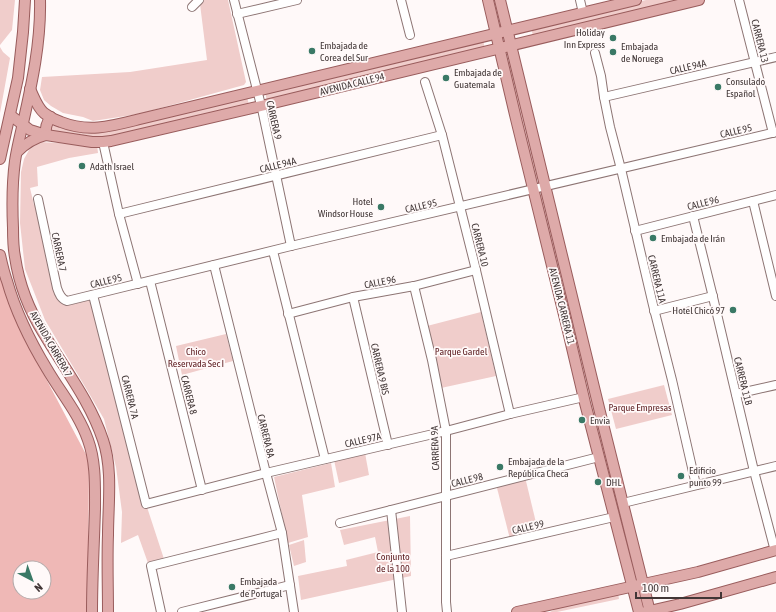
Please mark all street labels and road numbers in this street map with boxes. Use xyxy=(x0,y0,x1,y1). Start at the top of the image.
street label: CARRERA 13 xyxy=(749,18,771,64)
street label: CALLE 94A xyxy=(669,57,707,77)
street label: AVENIDA CALLE 94 xyxy=(318,71,386,97)
street label: CARRERA 9 xyxy=(264,99,284,141)
street label: CALLE 95 xyxy=(719,122,753,140)
street label: CALLE 94A xyxy=(259,155,297,175)
street label: CALLE 96 xyxy=(686,194,720,212)
street label: CALLE 95 xyxy=(404,197,438,215)
street label: CARRERA 10 xyxy=(469,222,491,268)
street label: CARRERA 7 xyxy=(49,231,69,273)
street label: CARRERA 11A xyxy=(646,254,668,304)
street label: AVENIDA CARRERA 11 xyxy=(547,267,577,346)
street label: CALLE 95 xyxy=(89,272,123,290)
street label: CALLE 96 xyxy=(363,273,397,290)
street label: AVENIDA CARRERA 7 xyxy=(28,309,74,379)
street label: CARRERA 9 BIS xyxy=(369,342,391,396)
street label: CARRERA 11B xyxy=(732,356,754,406)
street label: CARRERA 7A xyxy=(119,374,141,420)
street label: CARRERA 8 xyxy=(179,374,199,416)
street label: CARRERA 8A xyxy=(255,413,277,459)
street label: CARRERA 9A xyxy=(429,425,441,470)
street label: CALLE 97A xyxy=(344,430,382,450)
street label: CALLE 98 xyxy=(450,471,484,489)
street label: CALLE 99 xyxy=(511,518,545,536)

